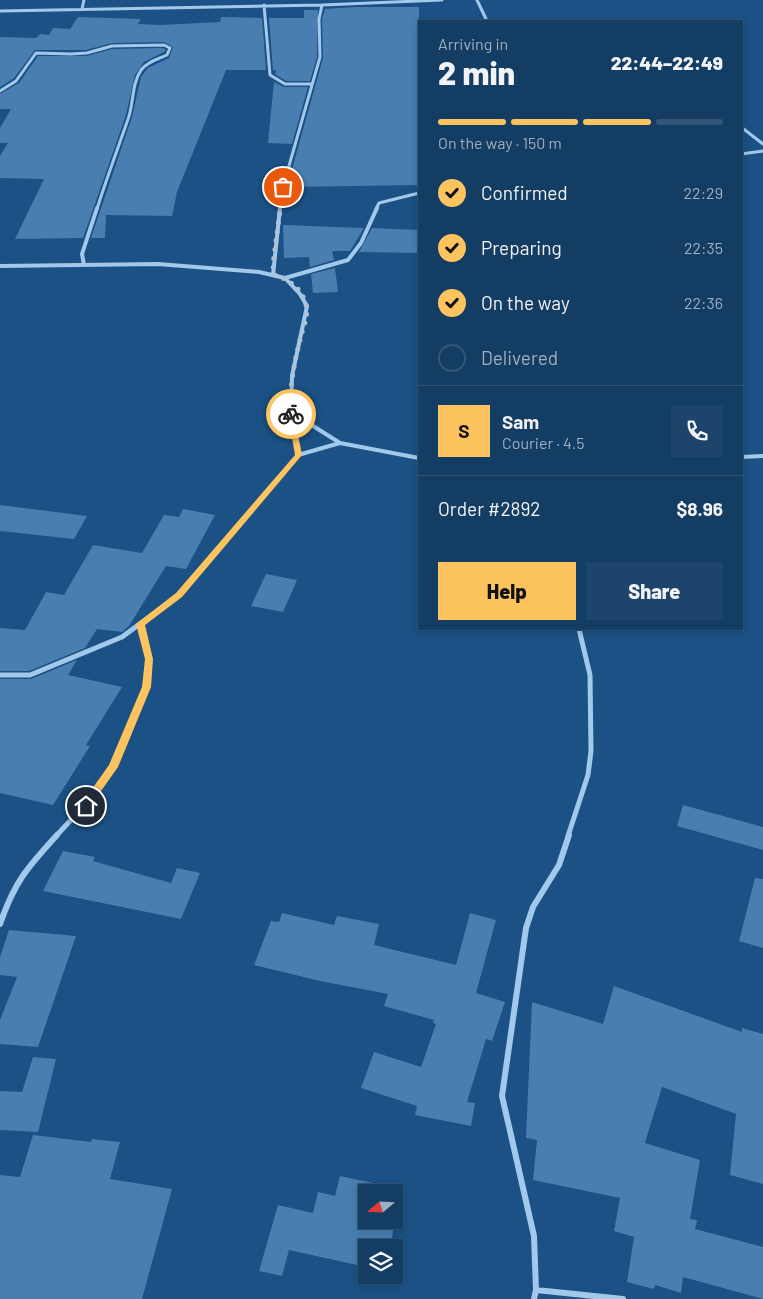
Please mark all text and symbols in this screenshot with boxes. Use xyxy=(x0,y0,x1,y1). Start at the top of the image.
text: Arriving in xyxy=(438,34,508,53)
text: 22:44–22:49 xyxy=(611,51,723,74)
text: 2 min xyxy=(438,53,515,91)
text: On the way · 150 m xyxy=(438,133,562,152)
pin xyxy=(262,166,304,208)
icon: bag xyxy=(269,173,297,201)
icon: check xyxy=(438,179,466,207)
text: Confirmed xyxy=(481,181,568,204)
text: 22:29 xyxy=(684,183,723,202)
icon: check xyxy=(438,234,466,262)
text: Preparing xyxy=(481,236,562,259)
text: 22:35 xyxy=(684,238,723,257)
icon: check xyxy=(438,289,466,317)
text: On the way xyxy=(481,291,570,314)
text: 22:36 xyxy=(684,293,723,312)
text: Delivered xyxy=(481,346,558,369)
courier xyxy=(266,389,316,439)
icon: bike xyxy=(277,400,305,428)
button: phone xyxy=(671,405,723,457)
text: Sam xyxy=(502,410,539,433)
text: S xyxy=(458,419,470,442)
text: Courier · 4.5 xyxy=(502,433,585,452)
text: Order #2892 xyxy=(438,497,541,520)
text: $8.96 xyxy=(676,497,723,520)
button: Help xyxy=(438,562,576,620)
button: Share xyxy=(586,562,723,620)
pin xyxy=(65,785,107,827)
icon: home xyxy=(72,792,100,820)
north arrow xyxy=(358,1184,402,1229)
map controls xyxy=(358,1184,403,1284)
button: layers xyxy=(358,1239,403,1284)

